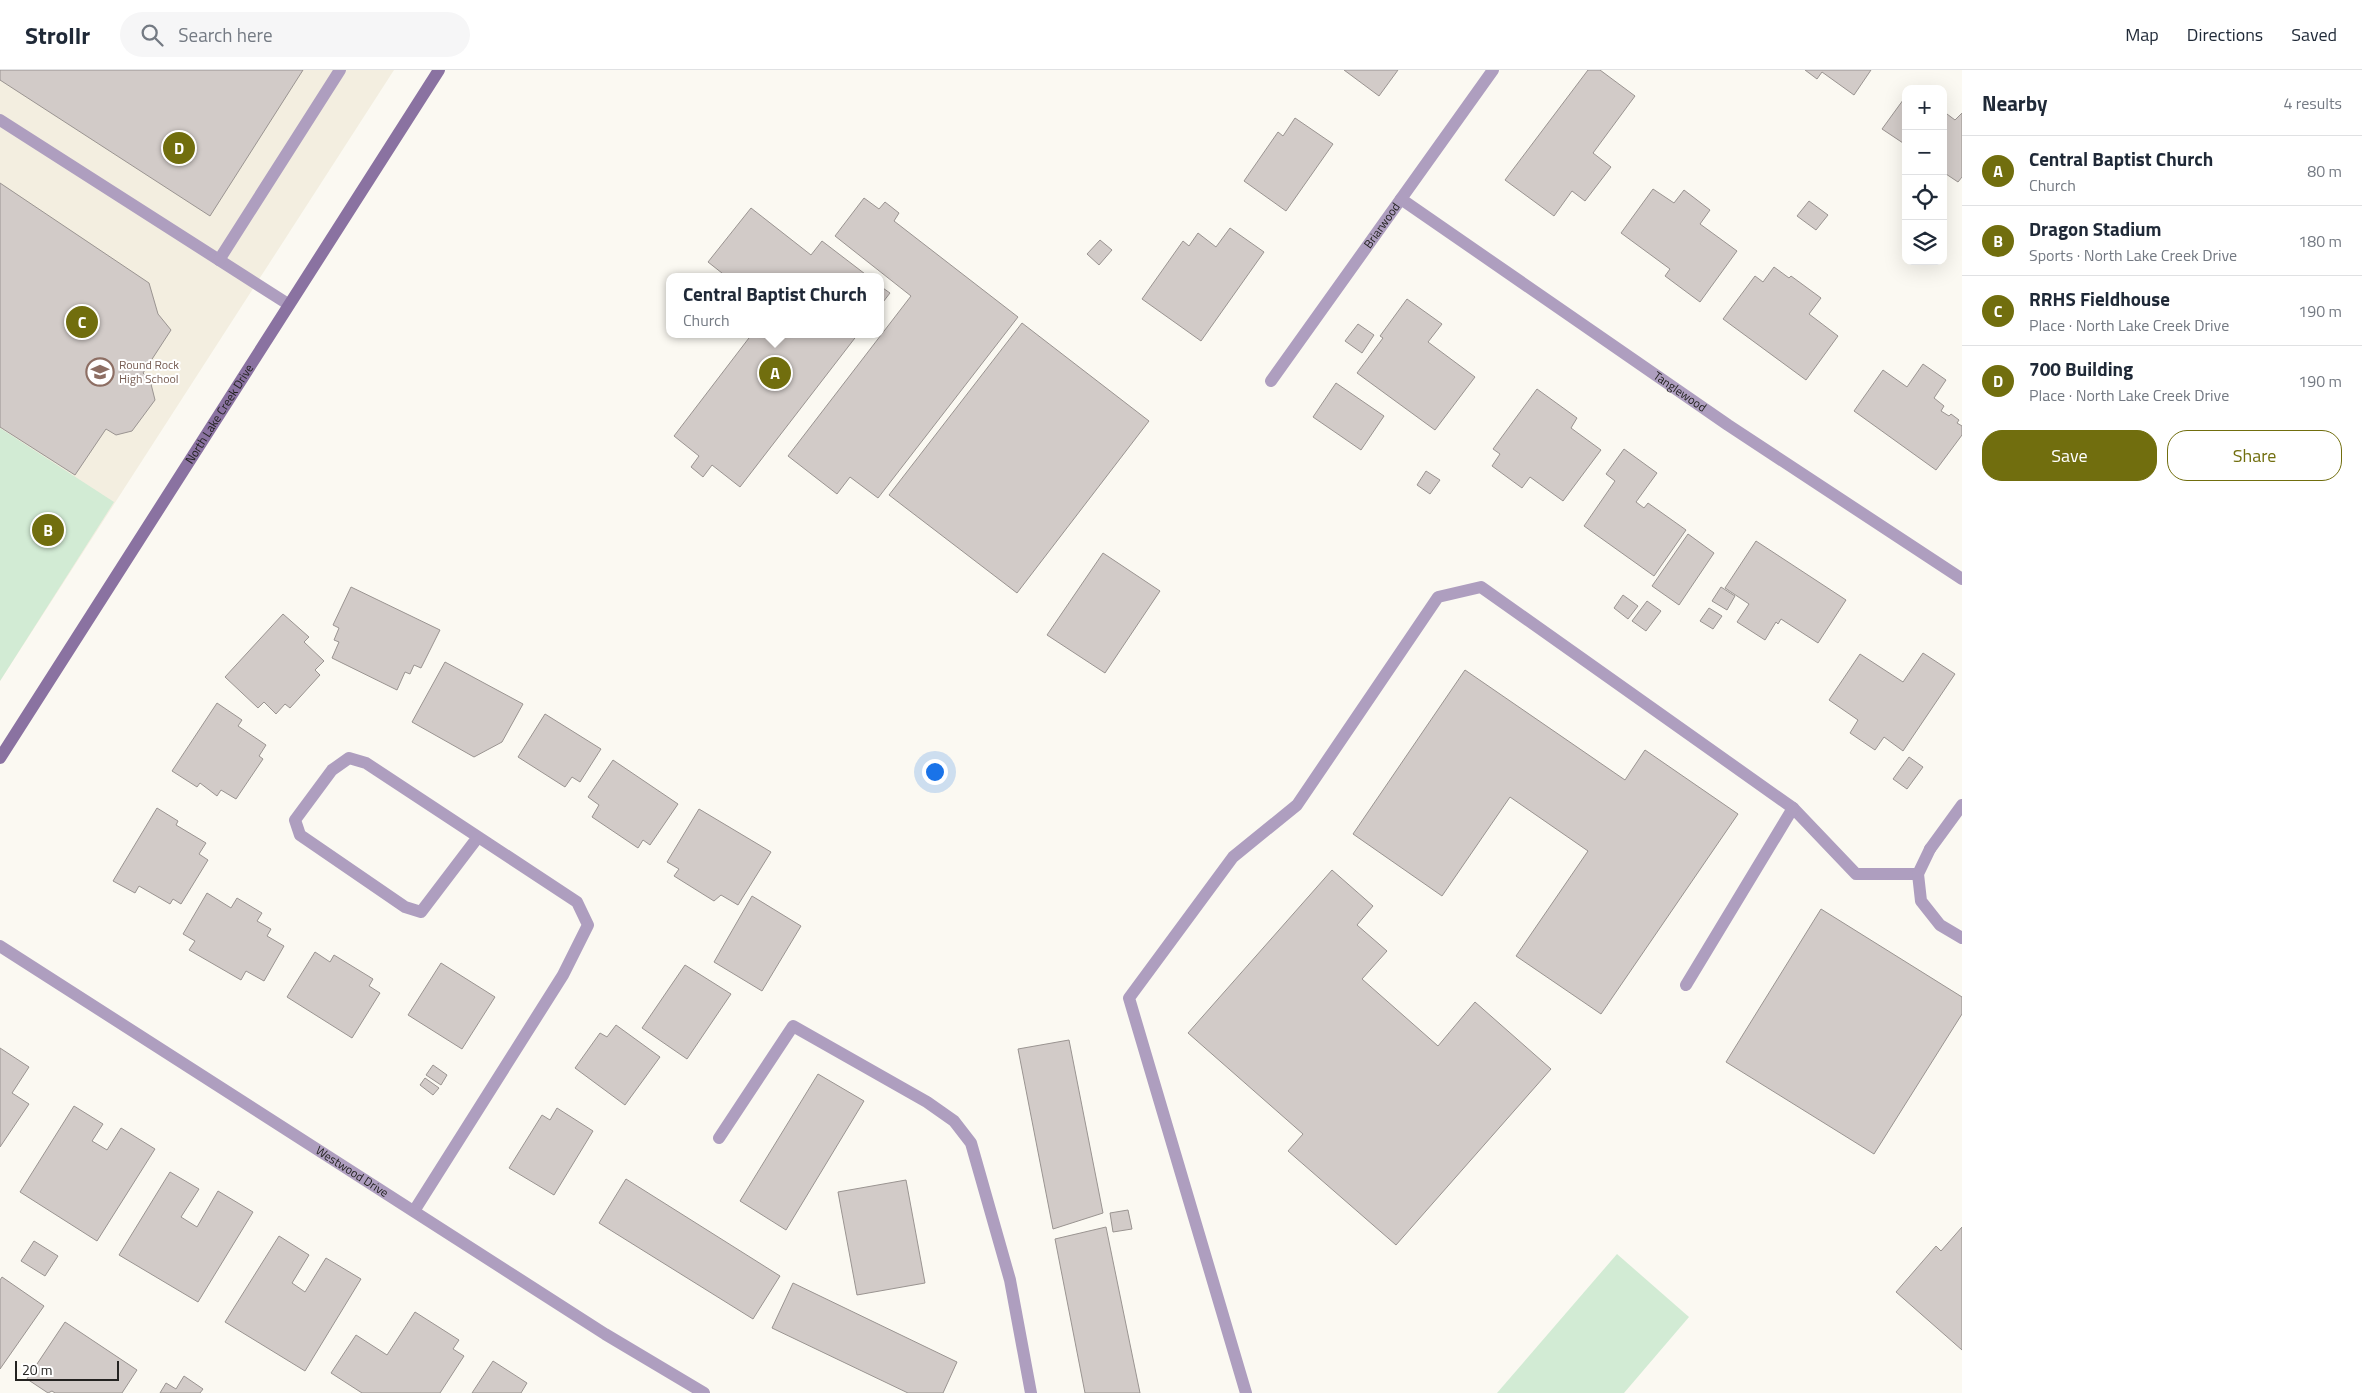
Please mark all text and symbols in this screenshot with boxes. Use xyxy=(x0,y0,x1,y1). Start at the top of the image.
search box xyxy=(120,12,470,57)
text: Strollr xyxy=(25,17,90,53)
text: Search here xyxy=(178,20,273,49)
icon: search xyxy=(138,21,166,49)
text: Map xyxy=(2125,21,2159,48)
text: Directions xyxy=(2187,21,2263,48)
text: Saved xyxy=(2291,21,2337,48)
map controls xyxy=(1902,85,1947,265)
button: + xyxy=(1902,85,1947,130)
text: Nearby xyxy=(1982,87,2047,119)
text: 4 results xyxy=(2283,91,2342,115)
pin: D xyxy=(163,129,195,167)
button: − xyxy=(1902,130,1947,175)
text: Central Baptist Church xyxy=(2029,144,2213,173)
text: A xyxy=(1993,159,2003,183)
text: 80 m xyxy=(2307,159,2342,183)
text: Church xyxy=(2029,173,2076,197)
button: locate xyxy=(1902,175,1947,220)
street label: Briarwood xyxy=(1359,198,1405,252)
text: Dragon Stadium xyxy=(2029,214,2162,243)
button: layers xyxy=(1902,220,1947,265)
text: B xyxy=(1993,229,2003,253)
text: 180 m xyxy=(2298,229,2342,253)
text: Sports · North Lake Creek Drive xyxy=(2029,243,2237,267)
popup xyxy=(666,273,884,338)
text: Central Baptist Church xyxy=(683,279,867,308)
text: RRHS Fieldhouse xyxy=(2029,284,2170,313)
text: C xyxy=(1994,299,2002,323)
text: 190 m xyxy=(2298,299,2342,323)
pin: C xyxy=(66,303,98,341)
text: Church xyxy=(683,308,730,332)
text: Place · North Lake Creek Drive xyxy=(2029,313,2229,337)
pin: A xyxy=(759,354,791,392)
text: 700 Building xyxy=(2029,354,2133,383)
place label: Round Rock High School xyxy=(119,355,179,388)
school or university icon: Round Rock High School xyxy=(85,357,115,387)
street label: North Lake Creek Drive xyxy=(180,360,258,467)
street label: Tanglewood xyxy=(1650,366,1711,416)
text: D xyxy=(1993,369,2003,393)
text: 190 m xyxy=(2298,369,2342,393)
text: Place · North Lake Creek Drive xyxy=(2029,383,2229,407)
button: Save xyxy=(1982,430,2157,481)
button: Share xyxy=(2167,430,2342,481)
pin: B xyxy=(32,511,64,549)
your location xyxy=(922,759,948,785)
street label: Westwood Drive xyxy=(312,1141,392,1202)
scale bar xyxy=(15,1358,119,1381)
text: 20 m xyxy=(22,1359,52,1380)

